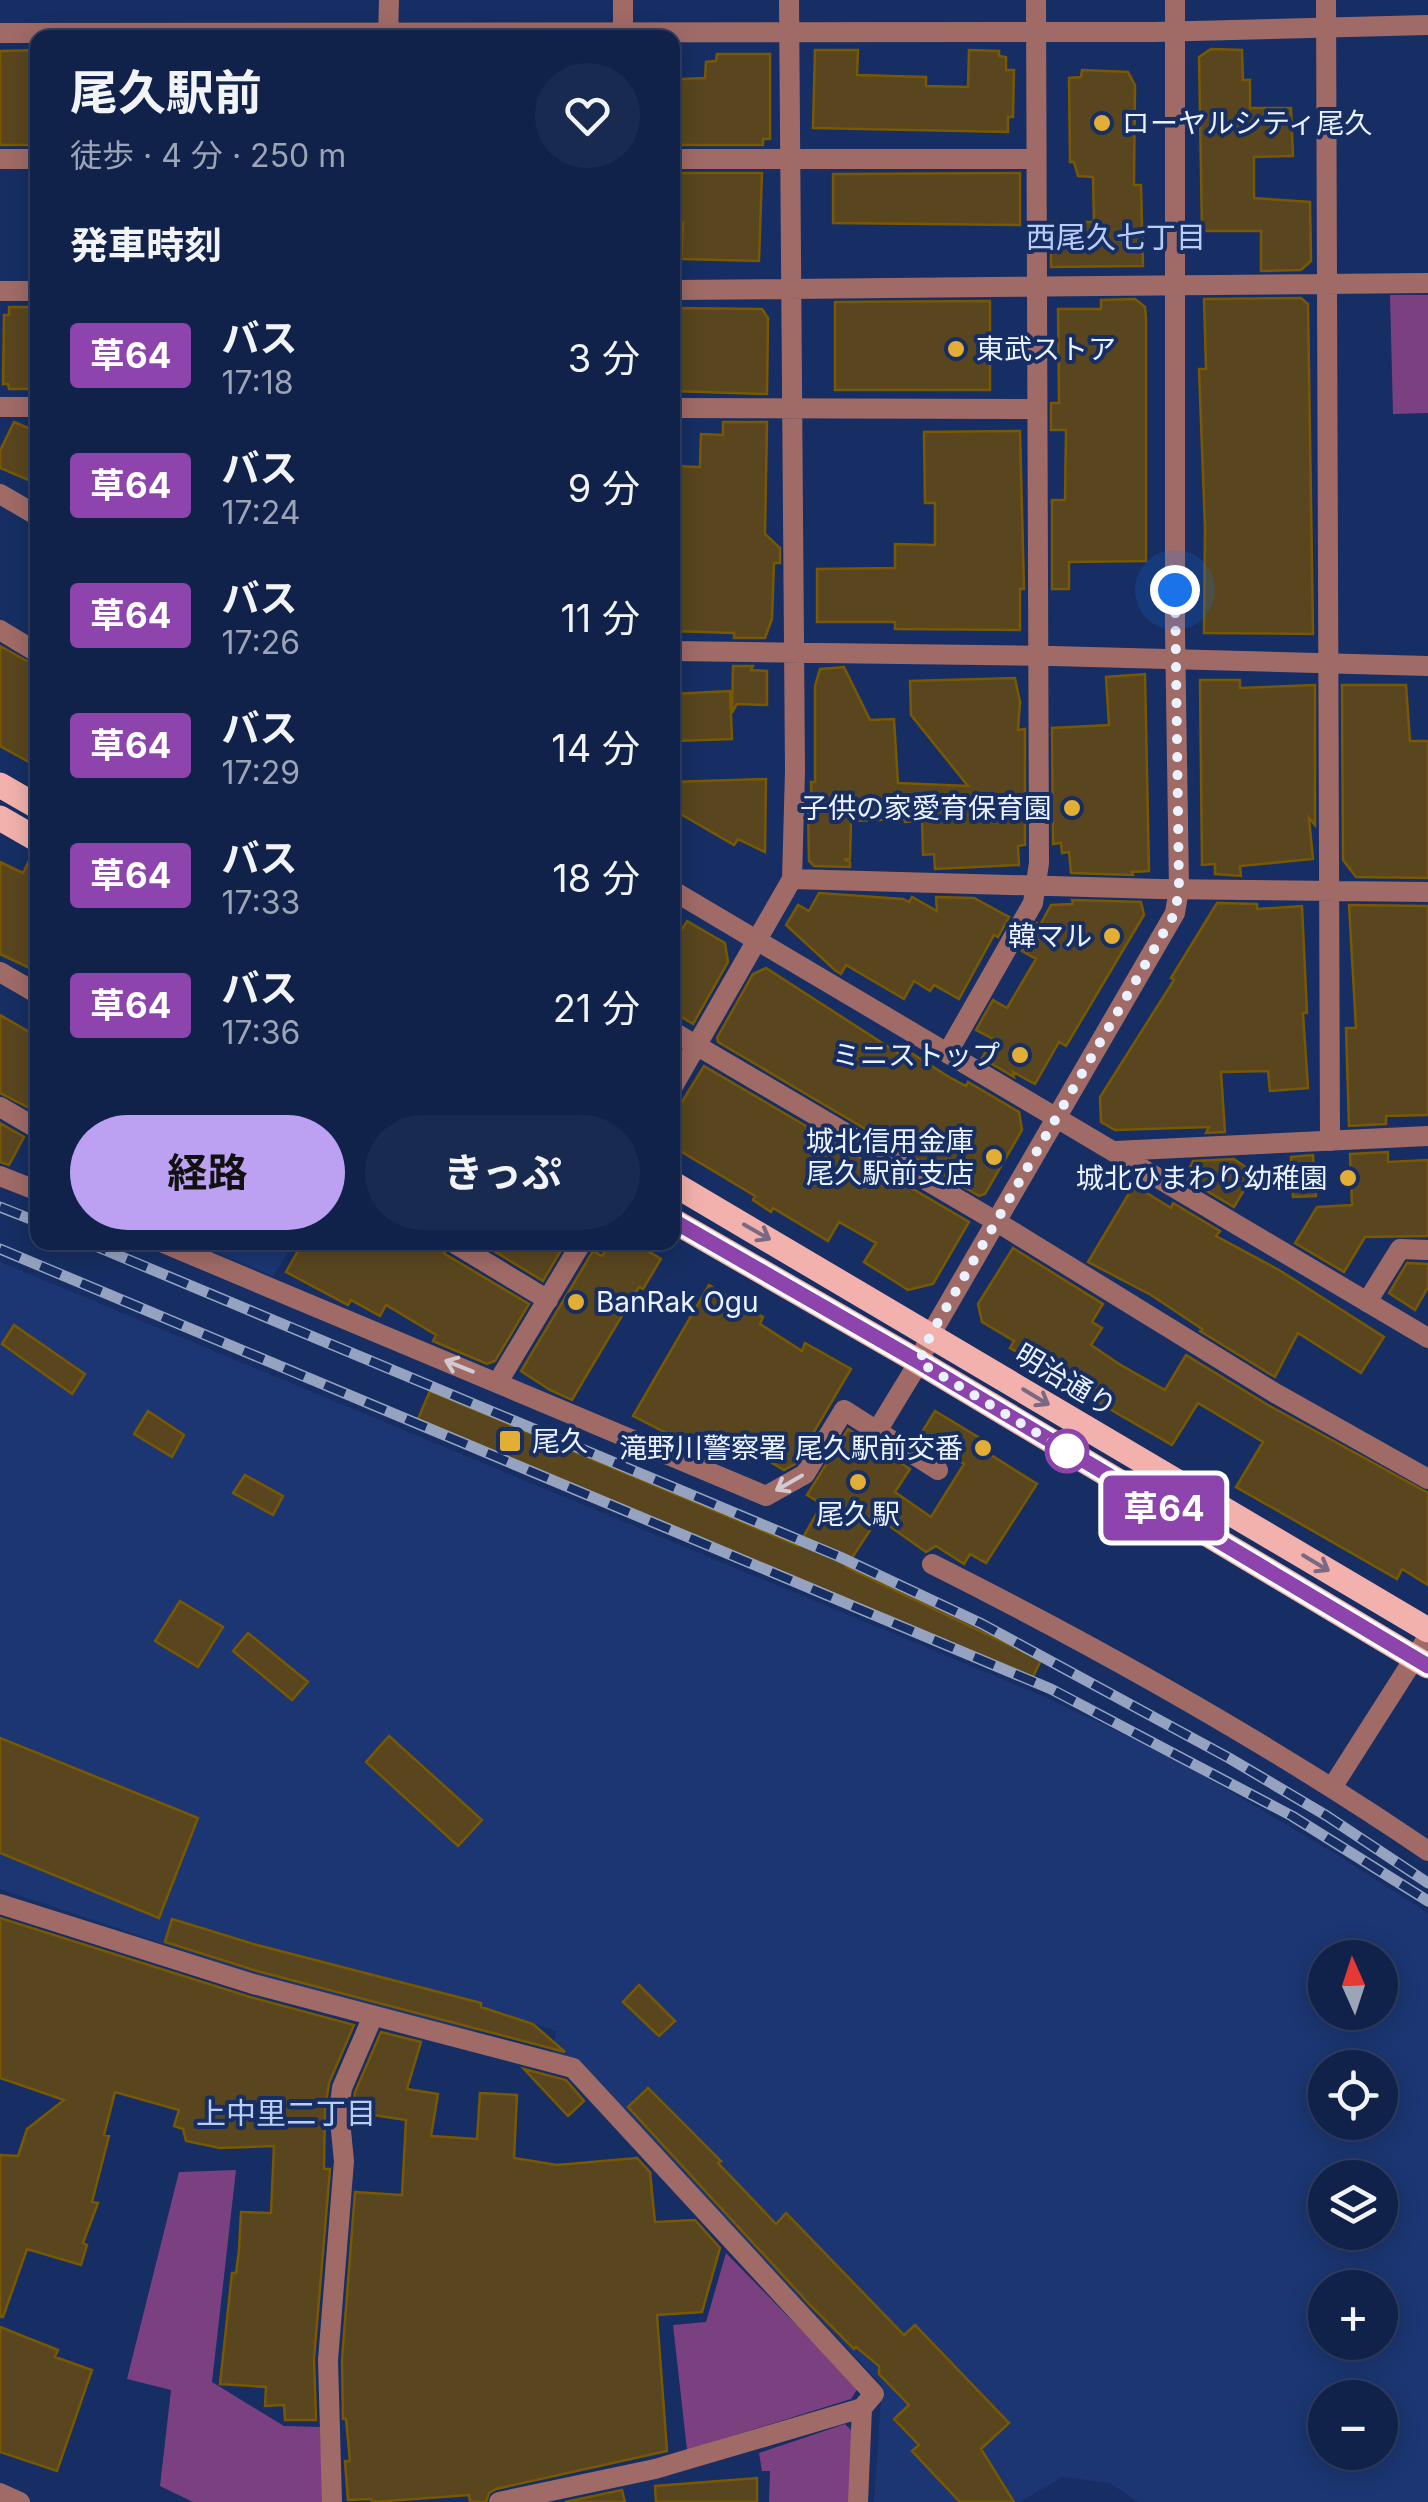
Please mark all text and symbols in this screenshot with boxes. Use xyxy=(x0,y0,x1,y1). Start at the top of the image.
text: 尾久駅前 xyxy=(70,63,262,122)
button: heart xyxy=(535,63,640,168)
place label: ローヤルシティ尾久 xyxy=(1122,106,1372,140)
marker: ローヤルシティ尾久 xyxy=(1091,112,1113,134)
text: 徒歩 · 4 分 · 250 m xyxy=(70,136,346,175)
district label: 西尾久七丁目 xyxy=(1026,219,1206,255)
text: 発車時刻 xyxy=(70,222,222,268)
text: バス xyxy=(221,315,297,361)
place label: 東武ストア xyxy=(976,332,1116,366)
text: 草64 xyxy=(90,334,171,376)
text: 3 分 xyxy=(568,335,640,381)
marker: 東武ストア xyxy=(945,338,967,360)
text: 17:18 xyxy=(221,363,293,402)
text: バス xyxy=(221,445,297,491)
text: 草64 xyxy=(90,464,171,506)
text: 9 分 xyxy=(568,465,640,511)
text: 17:24 xyxy=(221,493,300,532)
your location xyxy=(1150,565,1200,615)
text: バス xyxy=(221,575,297,621)
text: 草64 xyxy=(90,594,171,636)
text: 11 分 xyxy=(560,595,640,641)
text: 17:26 xyxy=(221,623,300,662)
text: バス xyxy=(221,705,297,751)
text: 草64 xyxy=(90,724,171,766)
text: 14 分 xyxy=(551,725,640,771)
text: 17:29 xyxy=(221,753,300,792)
place label: 子供の家愛育保育園 xyxy=(800,791,1052,825)
marker: 子供の家愛育保育園 xyxy=(1061,797,1083,819)
text: バス xyxy=(221,835,297,881)
text: 草64 xyxy=(90,854,171,896)
text: 18 分 xyxy=(552,855,640,901)
text: 17:33 xyxy=(221,883,300,922)
place label: 韓マル xyxy=(1008,919,1092,953)
marker: 韓マル xyxy=(1101,925,1123,947)
text: バス xyxy=(221,965,297,1011)
text: 草64 xyxy=(90,984,171,1026)
text: 21 分 xyxy=(553,985,640,1031)
text: 17:36 xyxy=(221,1013,300,1052)
place label: ミニストップ xyxy=(832,1038,1000,1072)
marker: ミニストップ xyxy=(1009,1044,1031,1066)
button: 経路 xyxy=(70,1115,345,1230)
button: きっぷ xyxy=(365,1115,640,1230)
place label: 城北信用金庫 尾久駅前支店 xyxy=(806,1124,974,1190)
marker: 城北信用金庫 尾久駅前支店 xyxy=(983,1146,1005,1168)
place label: 城北ひまわり幼稚園 xyxy=(1076,1161,1328,1195)
marker: 城北ひまわり幼稚園 xyxy=(1337,1167,1359,1189)
one-way arrow xyxy=(742,1222,771,1242)
place label: BanRak Ogu xyxy=(596,1285,759,1319)
marker: BanRak Ogu xyxy=(565,1291,587,1313)
street label: 明治通り xyxy=(1009,1337,1123,1423)
one-way arrow xyxy=(444,1355,475,1373)
one-way arrow xyxy=(1021,1387,1050,1407)
place label: 尾久 xyxy=(532,1424,588,1458)
marker: 尾久 xyxy=(497,1428,523,1454)
unlabelled marker xyxy=(1046,1430,1088,1472)
place label: 滝野川警察署 尾久駅前交番 xyxy=(619,1431,963,1465)
marker: 滝野川警察署 尾久駅前交番 xyxy=(972,1437,994,1459)
marker: 尾久駅 xyxy=(847,1471,869,1493)
one-way arrow xyxy=(775,1474,804,1494)
line badge: 草64 xyxy=(1106,1476,1222,1540)
text: 草64 xyxy=(1123,1487,1205,1529)
place label: 尾久駅 xyxy=(816,1497,900,1531)
one-way arrow xyxy=(1301,1554,1330,1574)
north arrow xyxy=(1308,1940,1398,2030)
map controls xyxy=(1308,1940,1398,2470)
button: locate xyxy=(1308,2050,1398,2140)
district label: 上中里二丁目 xyxy=(196,2095,376,2131)
button: layers xyxy=(1308,2160,1398,2250)
button: + xyxy=(1308,2270,1398,2360)
button: − xyxy=(1308,2380,1398,2470)

